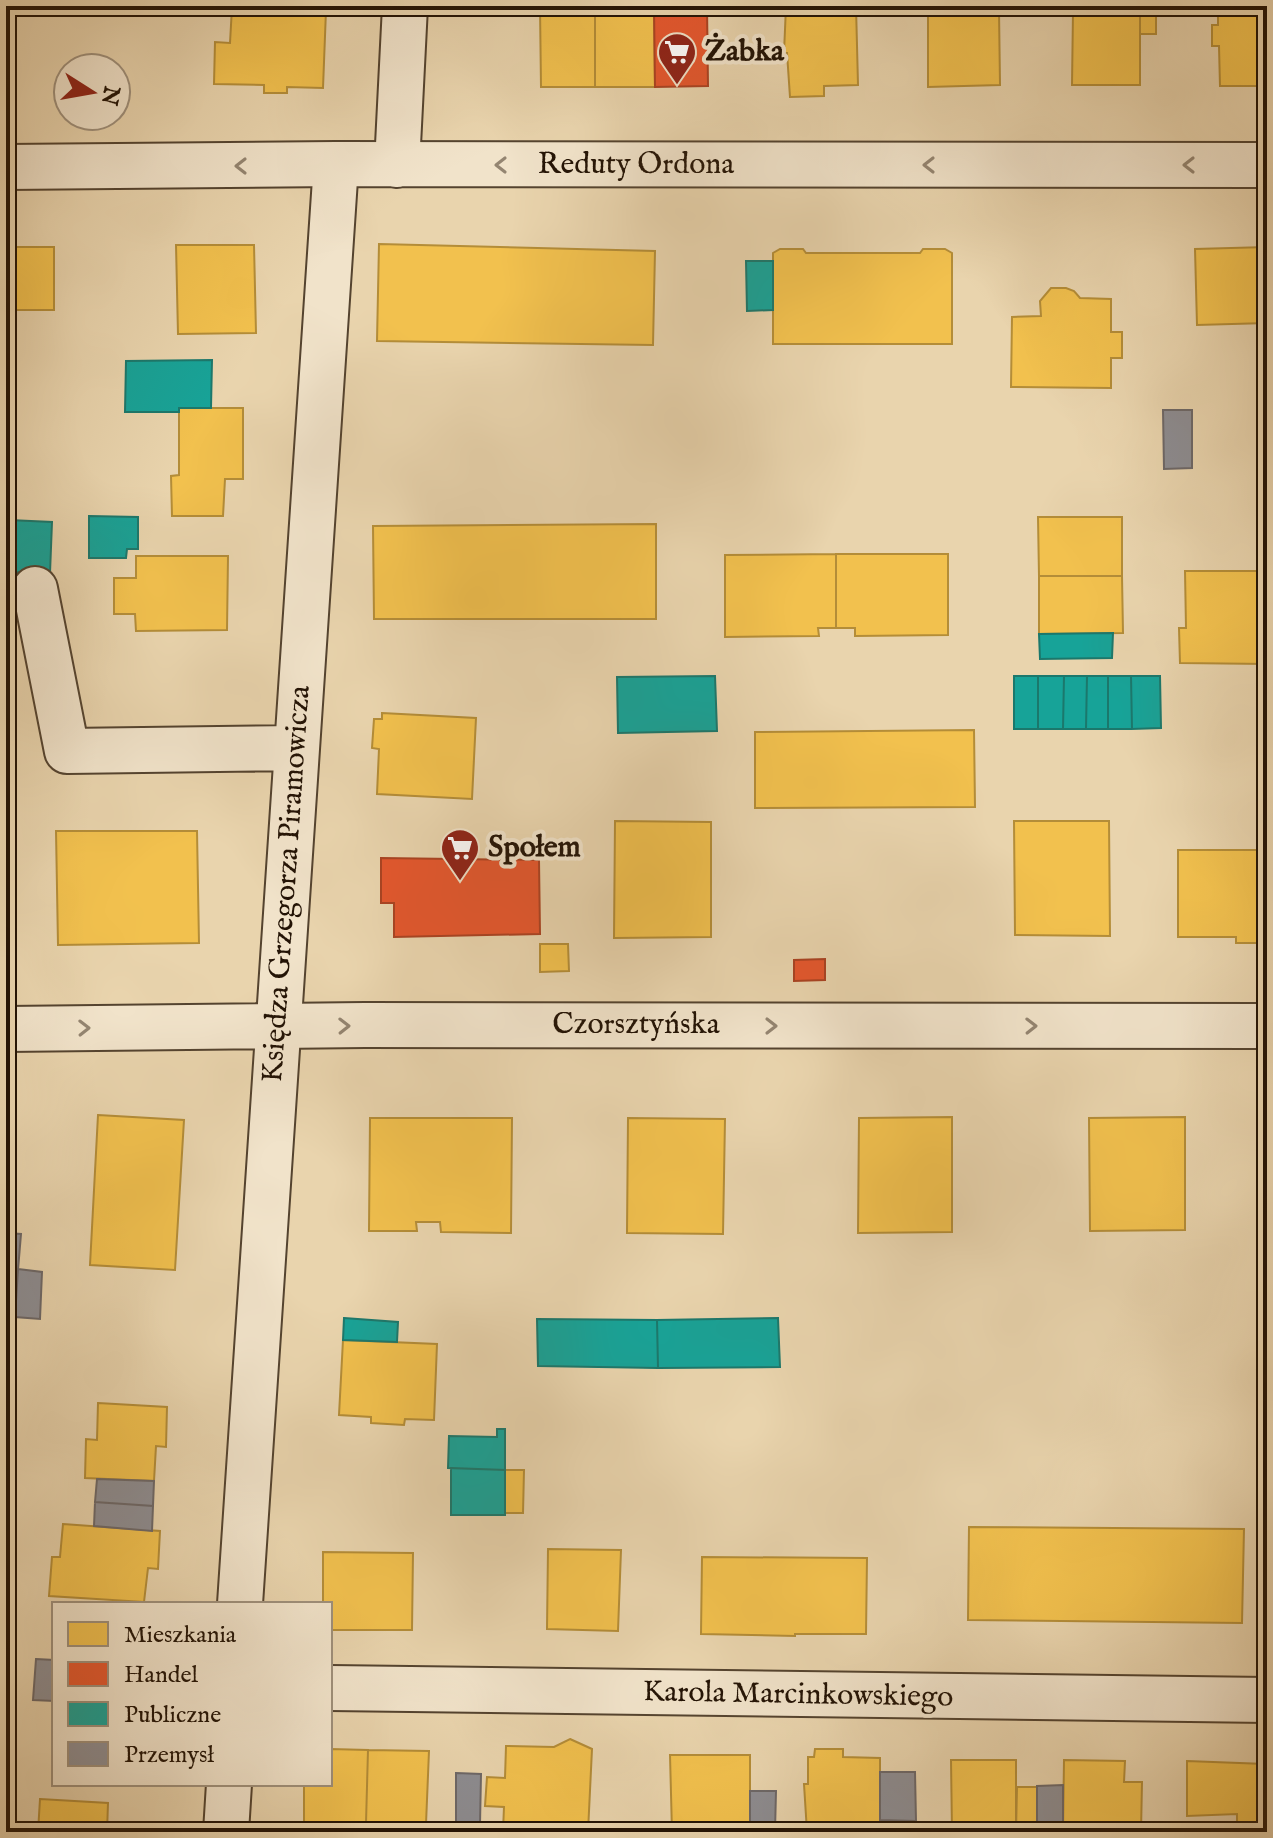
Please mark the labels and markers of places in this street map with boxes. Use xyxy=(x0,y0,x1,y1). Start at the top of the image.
supermarket icon: Żabka xyxy=(656,31,698,86)
place label: Żabka xyxy=(705,32,785,71)
supermarket icon: Społem xyxy=(439,827,481,882)
place label: Społem xyxy=(488,829,581,867)

